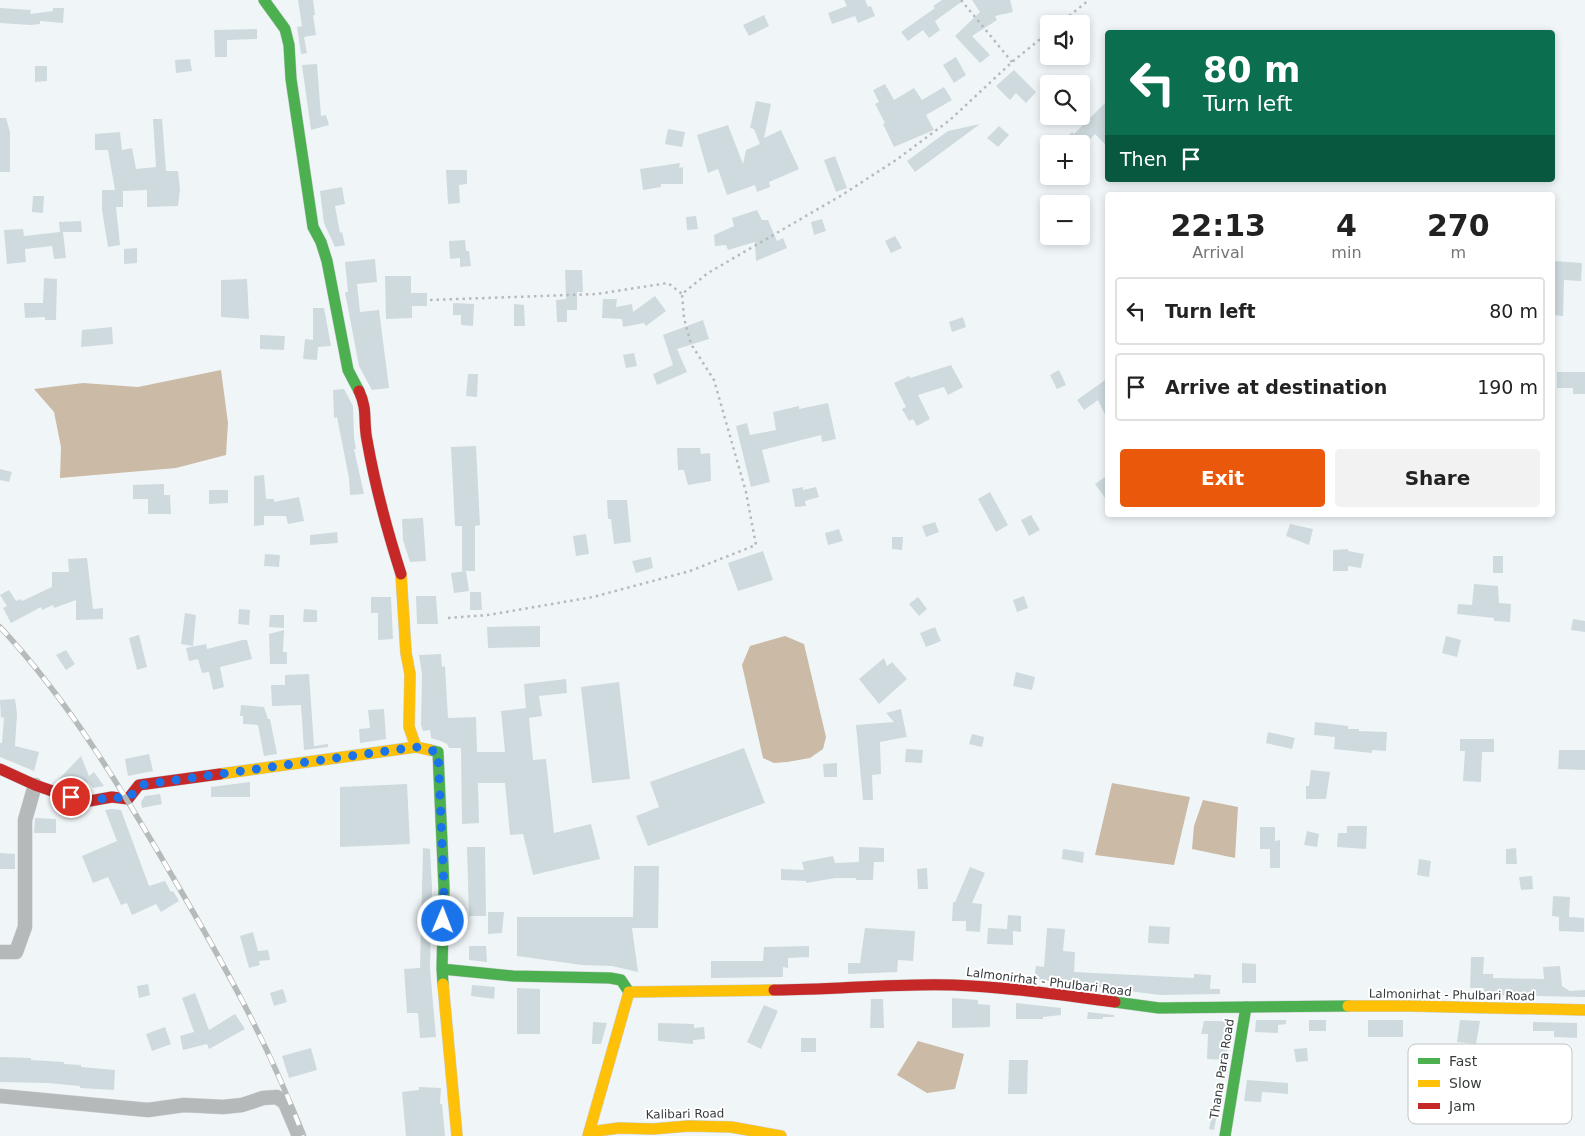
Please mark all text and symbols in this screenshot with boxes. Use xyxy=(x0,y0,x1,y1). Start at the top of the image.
map controls xyxy=(1040,15,1090,245)
button: sound xyxy=(1040,15,1090,65)
icon: left xyxy=(1120,50,1185,115)
text: 80 m xyxy=(1203,50,1300,90)
button: search xyxy=(1040,75,1090,125)
text: Turn left xyxy=(1203,91,1292,116)
button: + xyxy=(1040,135,1090,185)
icon: arrive xyxy=(1177,145,1205,173)
text: Then xyxy=(1120,148,1167,170)
button: − xyxy=(1040,195,1090,245)
text: 22:13 xyxy=(1170,208,1266,243)
text: 4 xyxy=(1336,208,1357,243)
text: 270 xyxy=(1427,208,1490,243)
text: Arrival xyxy=(1192,243,1244,262)
text: min xyxy=(1331,243,1362,262)
text: m xyxy=(1450,243,1466,262)
icon: left xyxy=(1122,297,1150,325)
text: Turn left xyxy=(1165,300,1256,322)
text: 80 m xyxy=(1489,300,1538,322)
icon: arrive xyxy=(1122,373,1150,401)
text: Arrive at destination xyxy=(1165,376,1387,398)
text: 190 m xyxy=(1477,376,1538,398)
button: Exit xyxy=(1120,449,1325,507)
button: Share xyxy=(1335,449,1540,507)
pin xyxy=(50,776,92,818)
icon: arrive xyxy=(57,783,85,811)
position arrow xyxy=(416,894,468,946)
street label: Lalmonirhat - Phulbari Road xyxy=(965,965,1133,999)
street label: Lalmonirhat - Phulbari Road xyxy=(1369,987,1535,1003)
street label: Thana Para Road xyxy=(1207,1018,1237,1121)
legend xyxy=(1408,1044,1572,1124)
text: Fast xyxy=(1449,1053,1478,1069)
text: Slow xyxy=(1449,1075,1482,1091)
text: Jam xyxy=(1448,1098,1475,1114)
street label: Kalibari Road xyxy=(645,1106,725,1122)

